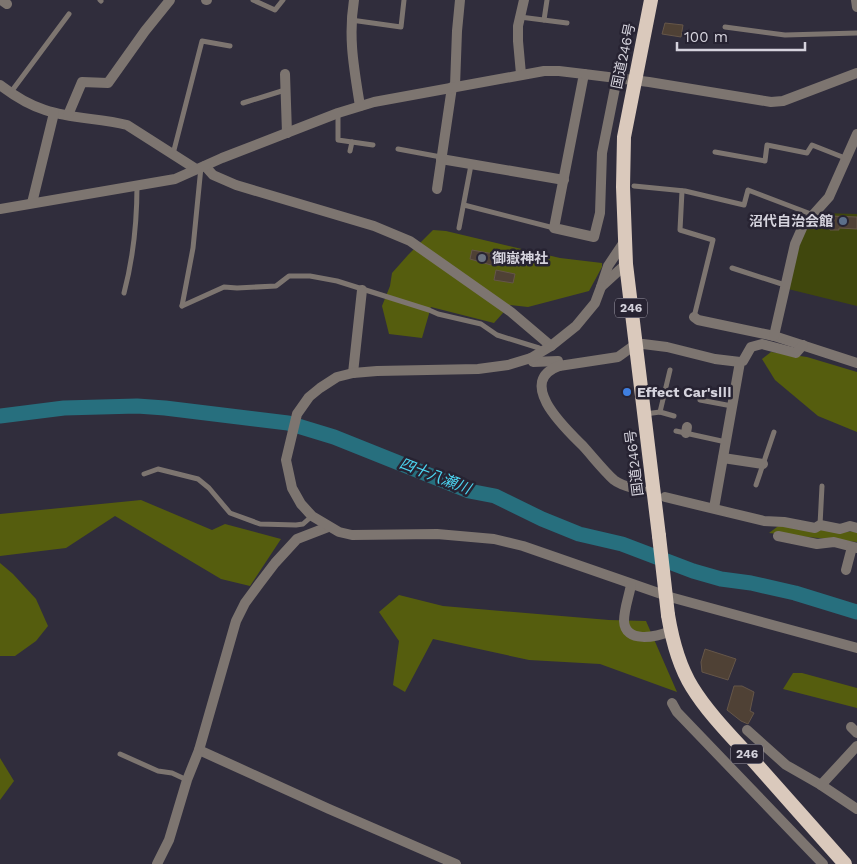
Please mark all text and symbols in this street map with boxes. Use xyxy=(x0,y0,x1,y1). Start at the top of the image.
scale bar xyxy=(677,20,804,52)
street label: 国道246号 xyxy=(608,22,638,90)
text: 100 m xyxy=(684,28,728,46)
place label: 沼代自治会館 xyxy=(749,213,833,229)
marker: 沼代自治会館 xyxy=(837,215,849,227)
place label: 御嶽神社 xyxy=(492,250,548,266)
marker: 御嶽神社 xyxy=(476,252,488,264)
road number: 246 xyxy=(615,298,647,318)
place label: Effect Car'sⅢ xyxy=(637,384,732,400)
marker: Effect Car'sⅢ xyxy=(621,386,633,398)
street label: 国道246号 xyxy=(622,429,646,497)
water label: 四十八瀬川 xyxy=(397,454,475,499)
road number: 246 xyxy=(731,744,763,764)

